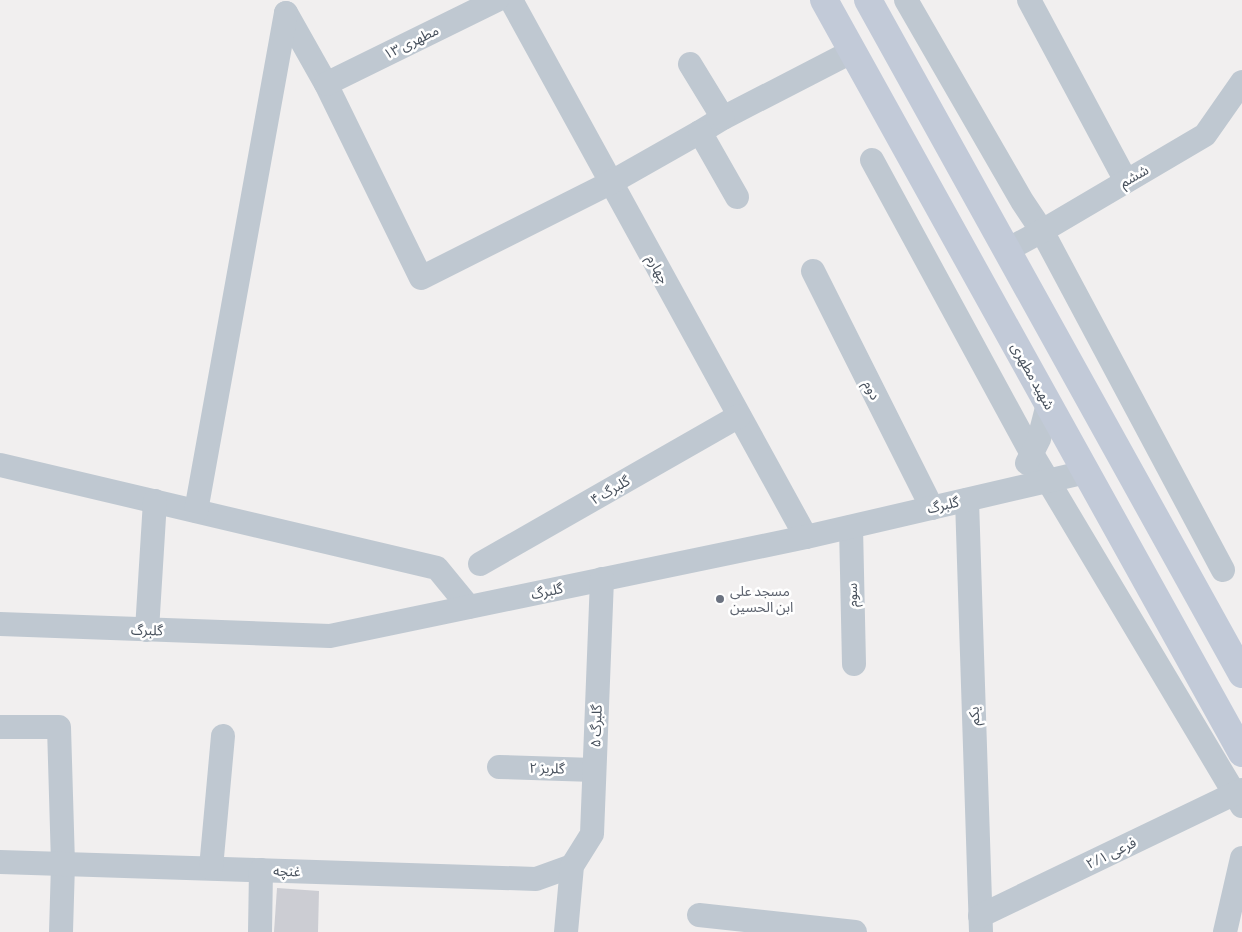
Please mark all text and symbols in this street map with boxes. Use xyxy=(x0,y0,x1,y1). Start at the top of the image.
street label: مطهری ۱۳ xyxy=(380,21,442,63)
street label: ششم xyxy=(1116,161,1153,193)
street label: چهارم xyxy=(641,251,673,288)
street label: شهید مطهری xyxy=(1007,339,1059,413)
street label: دوم xyxy=(858,377,885,404)
street label: گلبرگ ۴ xyxy=(587,471,633,508)
street label: گلبرگ xyxy=(925,493,961,517)
street label: گلبرگ xyxy=(529,579,565,603)
place label: مسجد علی ابن الحسین xyxy=(730,582,793,616)
street label: سوم xyxy=(843,583,863,607)
marker: مسجد علی ابن الحسین xyxy=(714,593,726,605)
street label: گلبرگ xyxy=(131,620,164,640)
street label: گلبرگ ۵ xyxy=(586,704,606,748)
street label: یکم xyxy=(965,706,985,726)
street label: گلریز ۲ xyxy=(529,758,565,778)
street label: فرعی ۲/۱ xyxy=(1083,833,1139,873)
street label: غنچه xyxy=(273,862,301,882)

